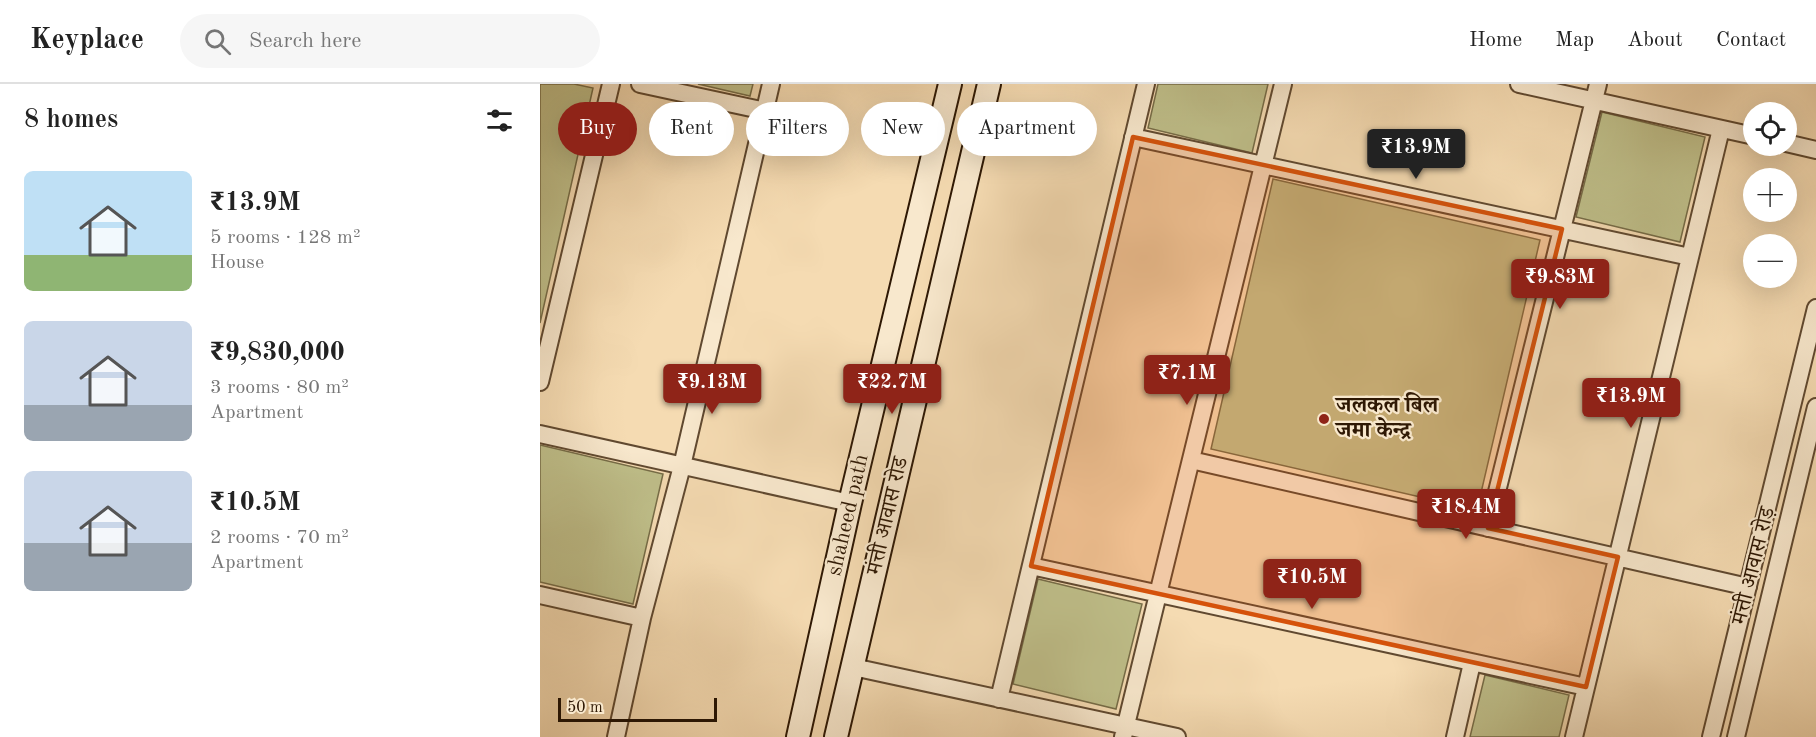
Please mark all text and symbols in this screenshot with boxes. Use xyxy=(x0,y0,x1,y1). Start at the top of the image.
search box xyxy=(180,14,600,68)
icon: search xyxy=(201,25,234,58)
text: Keyplace xyxy=(30,27,144,55)
text: Search here xyxy=(249,30,361,52)
text: Home xyxy=(1469,30,1522,51)
text: Map xyxy=(1555,30,1594,51)
text: About xyxy=(1627,30,1683,51)
text: Contact xyxy=(1716,30,1786,51)
chip: Buy xyxy=(558,102,637,156)
chip: Rent xyxy=(649,102,734,156)
chip: Filters xyxy=(746,102,849,156)
chip: New xyxy=(861,102,945,156)
chip: Apartment xyxy=(957,102,1097,156)
map controls xyxy=(1743,102,1797,288)
button: locate xyxy=(1743,102,1797,156)
icon: filters xyxy=(483,104,516,137)
text: 8 homes xyxy=(24,107,118,133)
pin: ₹13.9M xyxy=(1367,129,1465,180)
text: ₹13.9M xyxy=(1381,138,1451,158)
button: + xyxy=(1743,168,1797,222)
text: ₹13.9M xyxy=(210,190,300,216)
icon: home xyxy=(72,195,144,267)
text: 5 rooms · 128 m² xyxy=(210,228,360,248)
button: − xyxy=(1743,234,1797,288)
text: House xyxy=(210,253,264,273)
pin: ₹9.83M xyxy=(1511,259,1609,310)
text: ₹9.83M xyxy=(1525,268,1595,288)
text: ₹9,830,000 xyxy=(210,340,345,366)
icon: home xyxy=(72,345,144,417)
pin: ₹7.1M xyxy=(1145,355,1229,406)
pin: ₹9.13M xyxy=(663,364,761,415)
pin: ₹22.7M xyxy=(843,364,941,415)
text: ₹7.1M xyxy=(1158,364,1216,384)
text: ₹9.13M xyxy=(677,373,747,393)
text: ₹22.7M xyxy=(857,373,927,393)
text: 3 rooms · 80 m² xyxy=(210,378,349,398)
pin: ₹13.9M xyxy=(1582,378,1680,429)
text: ₹13.9M xyxy=(1596,387,1666,407)
place label: जलकल बिल जमा केन्द्र xyxy=(1334,392,1440,442)
text: Apartment xyxy=(210,403,304,423)
marker: जलकल बिल जमा केन्द्र xyxy=(1317,412,1331,426)
street label: shaheed path xyxy=(823,452,873,578)
street label: मंत्ती आवास रोड xyxy=(861,453,913,578)
pin: ₹18.4M xyxy=(1417,489,1515,540)
text: ₹10.5M xyxy=(210,490,300,516)
icon: home xyxy=(72,495,144,567)
text: ₹18.4M xyxy=(1431,498,1501,518)
street label: मंत्ती आवास रोड़ xyxy=(1726,503,1780,628)
text: 2 rooms · 70 m² xyxy=(210,528,349,548)
text: Apartment xyxy=(210,553,304,573)
pin: ₹10.5M xyxy=(1263,559,1361,610)
text: ₹10.5M xyxy=(1277,568,1347,588)
scale bar xyxy=(558,695,717,722)
text: 50 m xyxy=(567,700,603,716)

